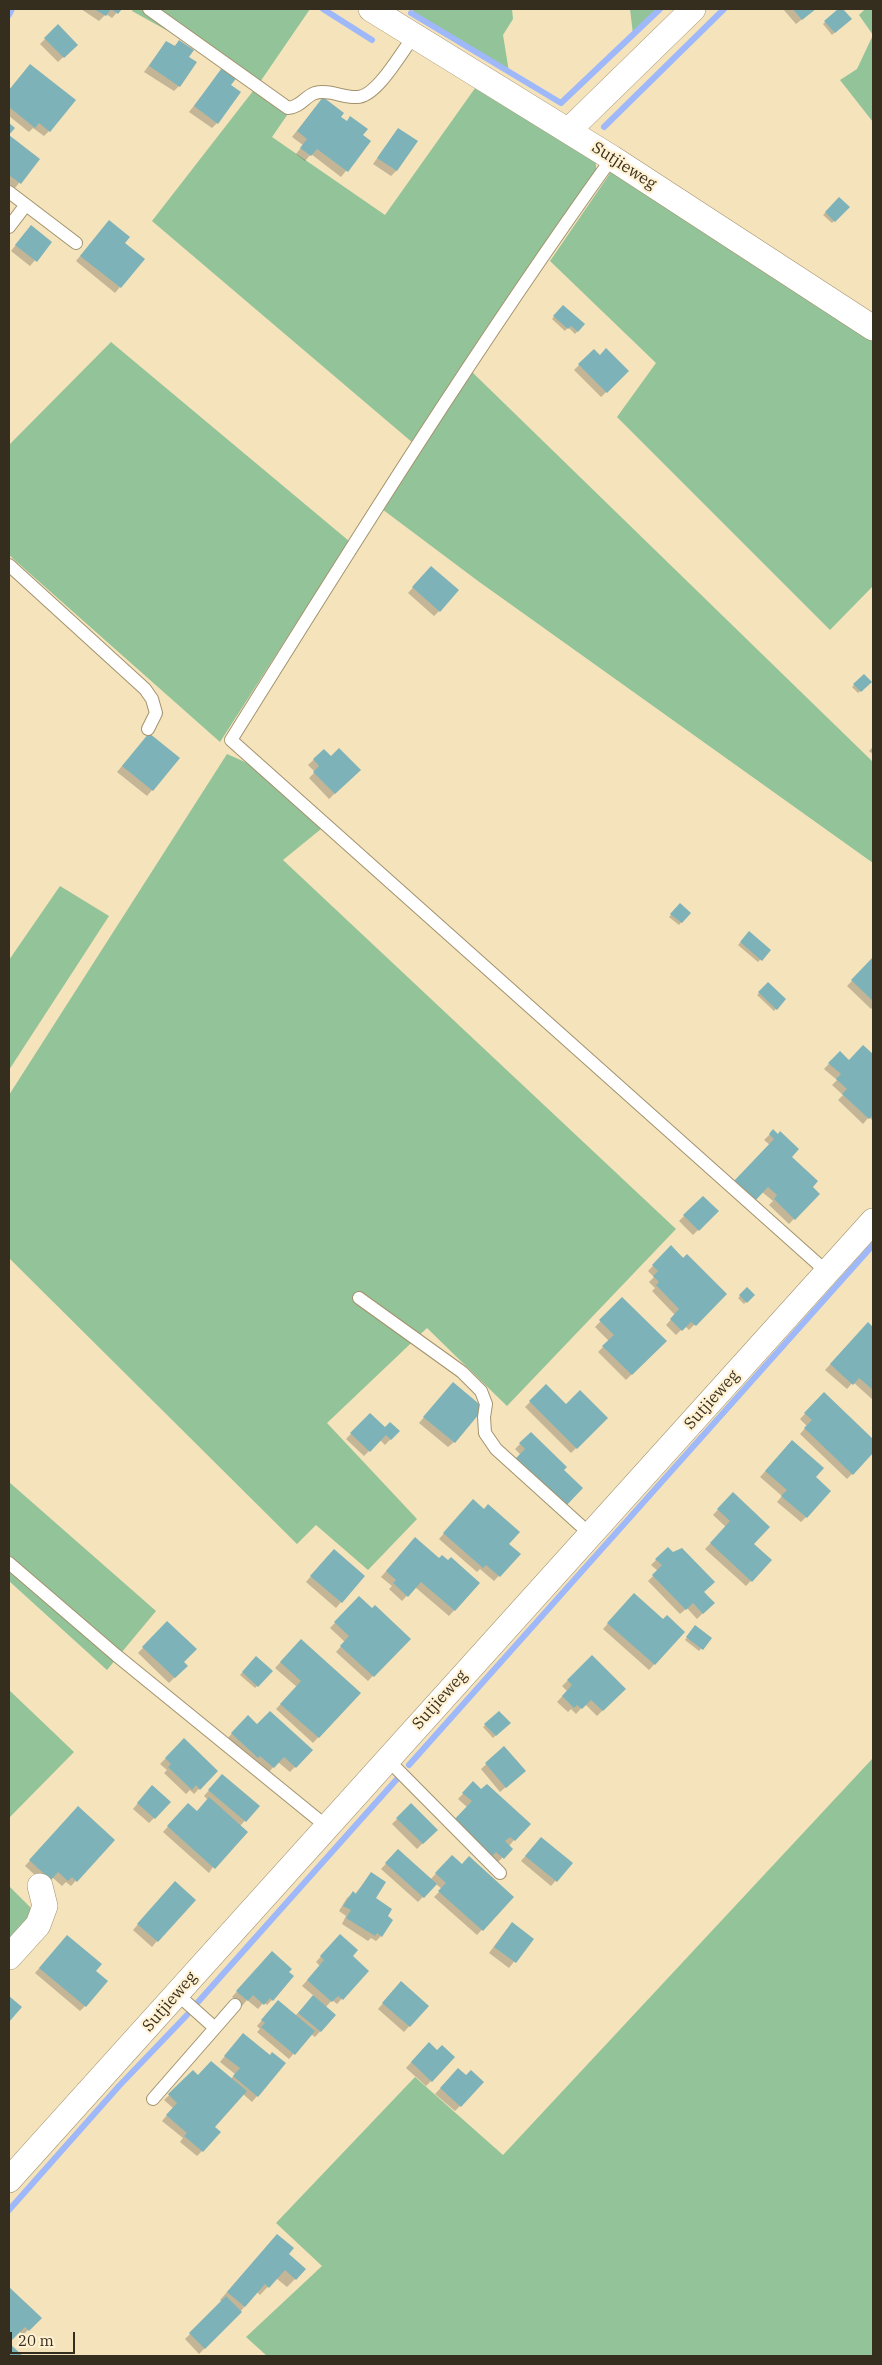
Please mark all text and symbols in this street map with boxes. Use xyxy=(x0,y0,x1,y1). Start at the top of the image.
street label: Sutjieweg xyxy=(588,138,660,194)
street label: Sutjieweg xyxy=(680,1366,744,1434)
street label: Sutjieweg xyxy=(408,1666,472,1734)
street label: Sutjieweg xyxy=(139,1968,201,2036)
scale bar xyxy=(12,2322,78,2354)
text: 20 m xyxy=(18,2331,54,2350)

